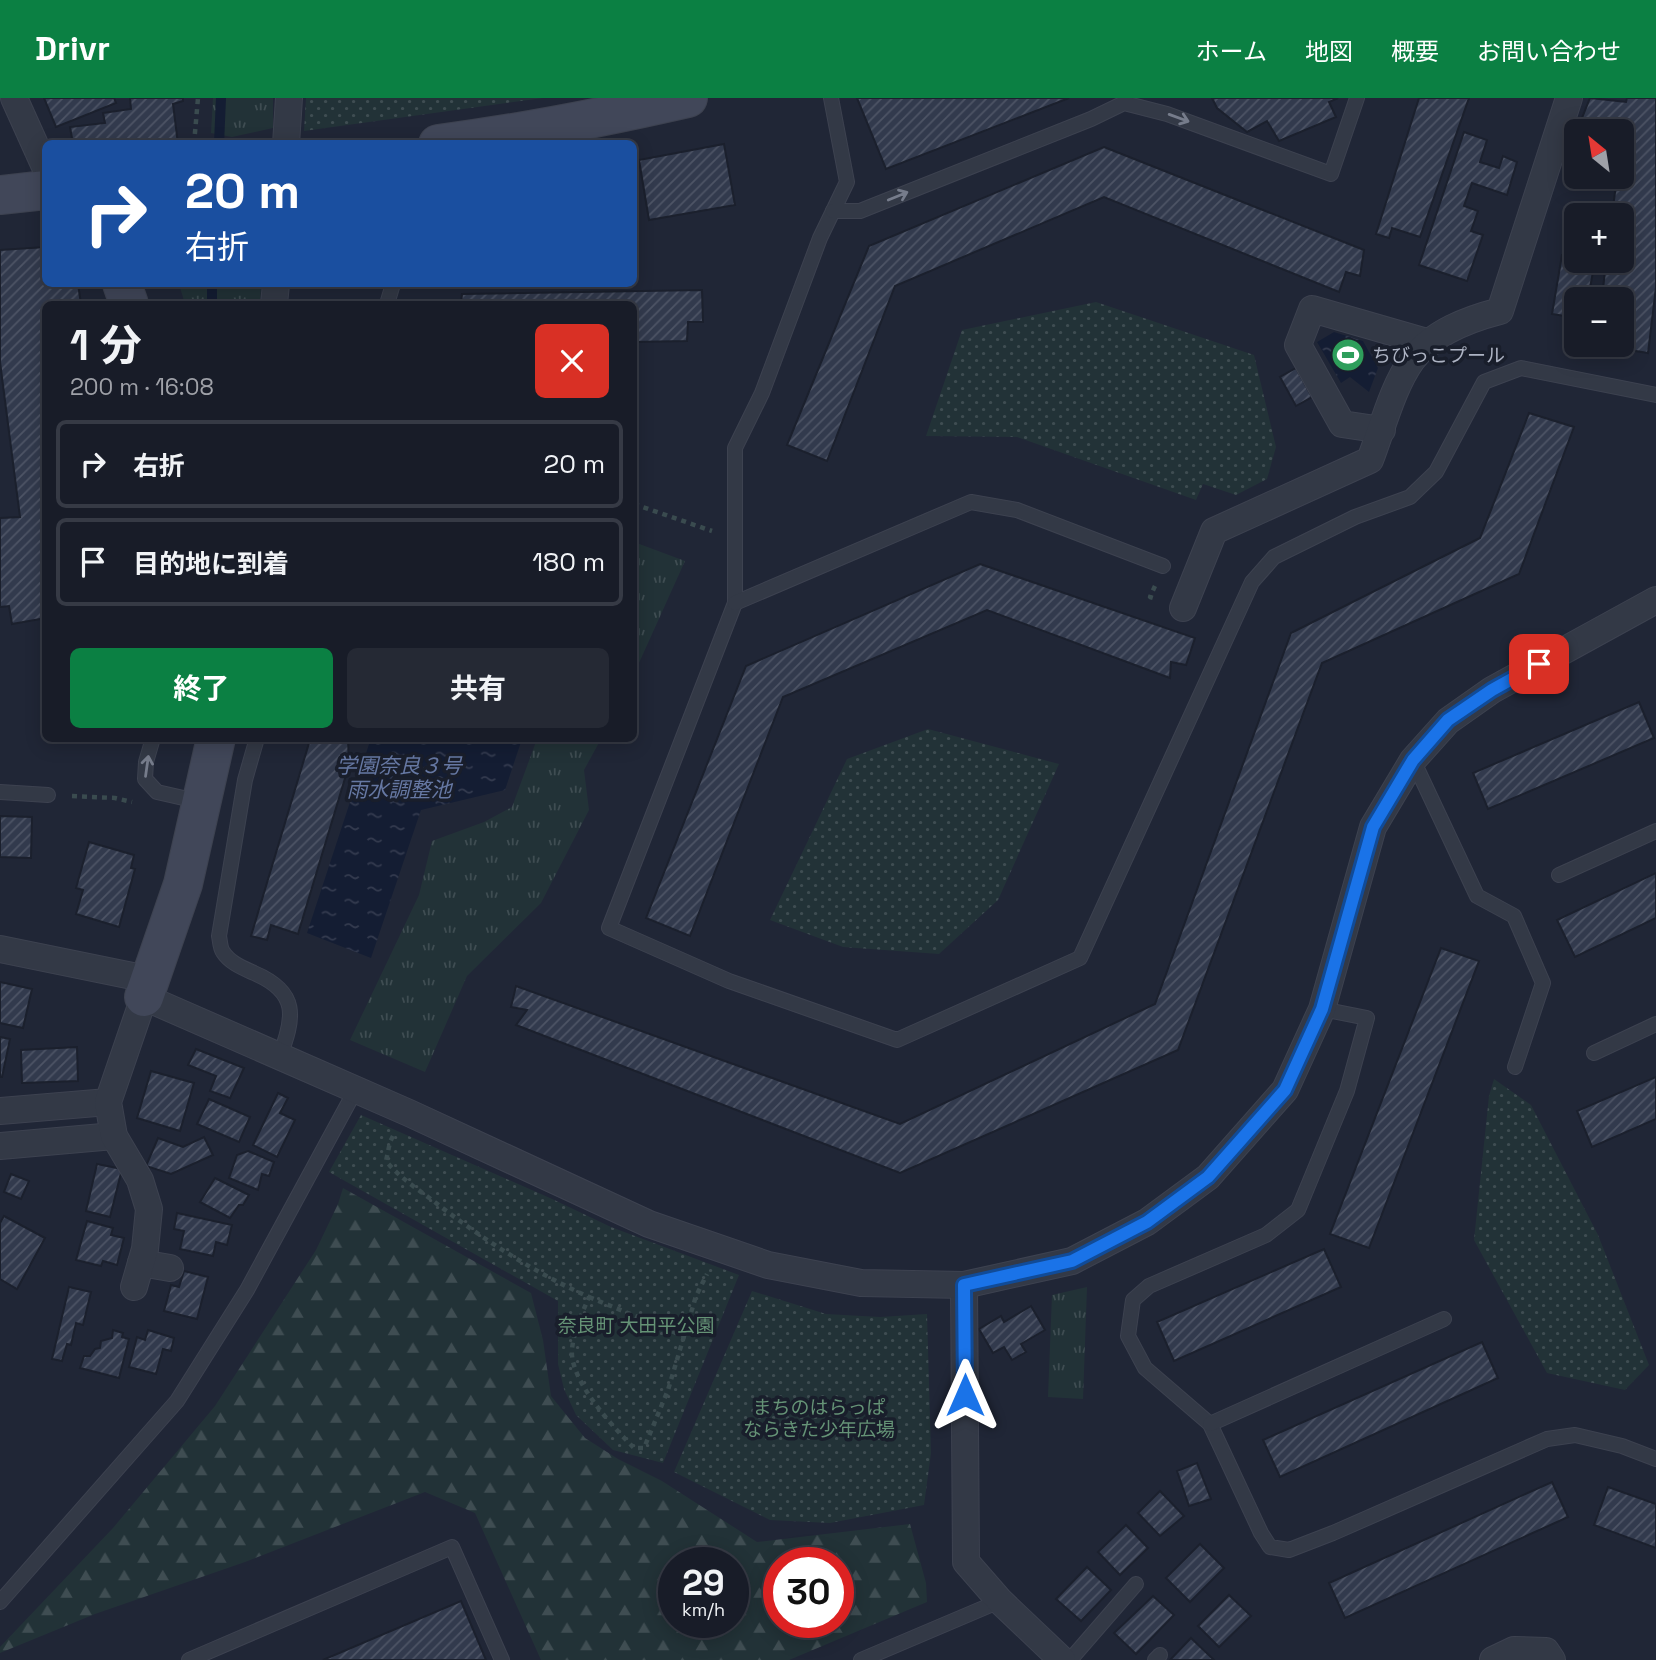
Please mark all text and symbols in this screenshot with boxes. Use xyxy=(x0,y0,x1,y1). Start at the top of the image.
text: Drivr xyxy=(35,28,110,70)
text: ホーム xyxy=(1196,36,1267,67)
text: 地図 xyxy=(1305,36,1353,67)
text: 概要 xyxy=(1391,36,1439,67)
text: お問い合わせ xyxy=(1477,36,1621,67)
one-way arrow xyxy=(1167,113,1189,125)
north arrow xyxy=(1564,119,1634,189)
map controls xyxy=(1564,119,1634,357)
text: 20 m xyxy=(185,160,300,222)
icon: right xyxy=(70,168,161,259)
one-way arrow xyxy=(887,188,909,201)
button: + xyxy=(1564,203,1634,273)
text: 右折 xyxy=(185,227,249,267)
button: − xyxy=(1564,287,1634,357)
text: 1 分 xyxy=(70,319,142,372)
button: close xyxy=(535,324,609,398)
sports icon: ちびっこプール xyxy=(1329,336,1367,374)
place label: ちびっこプール xyxy=(1372,343,1505,368)
text: 200 m · 16:08 xyxy=(70,372,214,402)
icon: right xyxy=(74,445,112,483)
text: 20 m xyxy=(544,447,605,481)
text: 右折 xyxy=(133,449,185,483)
icon: arrive xyxy=(74,543,112,581)
text: 180 m xyxy=(532,545,605,579)
text: 目的地に到着 xyxy=(133,547,289,581)
pin xyxy=(1509,634,1569,694)
icon: arrive xyxy=(1520,645,1558,683)
button: 終了 xyxy=(70,648,333,728)
button: 共有 xyxy=(347,648,609,728)
water label: 学園奈良３号 雨水調整池 xyxy=(336,752,464,803)
one-way arrow xyxy=(140,755,153,778)
park label: 奈良町 大田平公園 xyxy=(558,1313,714,1338)
position arrow xyxy=(928,1358,1002,1432)
park label: まちのはらっぱ ならきた少年広場 xyxy=(743,1395,895,1442)
speed limit sign: 30 xyxy=(763,1547,854,1638)
text: 29 xyxy=(682,1561,725,1605)
text: km/h xyxy=(682,1598,725,1621)

